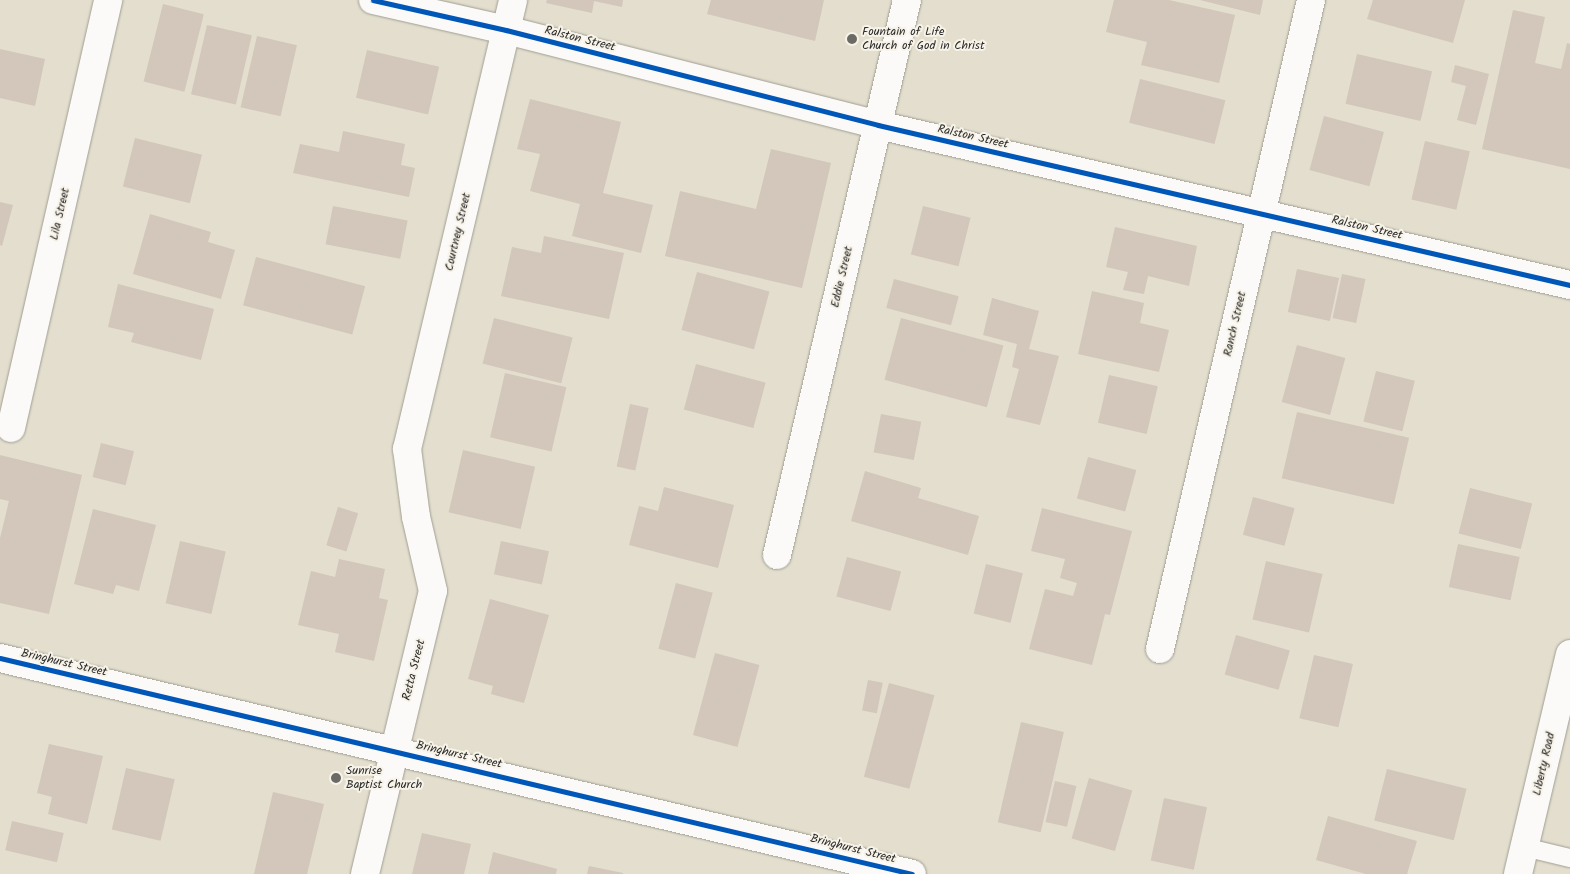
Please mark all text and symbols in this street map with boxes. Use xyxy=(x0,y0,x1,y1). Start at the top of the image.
street label: Ralston Street xyxy=(543,23,617,55)
place label: Fountain of Life Church of God in Christ xyxy=(862,25,985,53)
marker: Fountain of Life Church of God in Christ xyxy=(846,33,858,45)
street label: Ralston Street xyxy=(936,122,1010,152)
street label: Lila Street xyxy=(47,186,73,242)
street label: Courtney Street xyxy=(442,192,474,272)
street label: Ralston Street xyxy=(1330,213,1404,243)
street label: Eddie Street xyxy=(828,245,856,309)
street label: Ranch Street xyxy=(1221,290,1249,358)
street label: Retta Street xyxy=(399,638,429,702)
street label: Bringhurst Street xyxy=(20,646,108,680)
street label: Liberty Road xyxy=(1530,731,1558,797)
street label: Bringhurst Street xyxy=(415,738,503,772)
place label: Sunrise Baptist Church xyxy=(346,764,422,792)
marker: Sunrise Baptist Church xyxy=(330,772,342,784)
street label: Bringhurst Street xyxy=(809,831,897,867)

